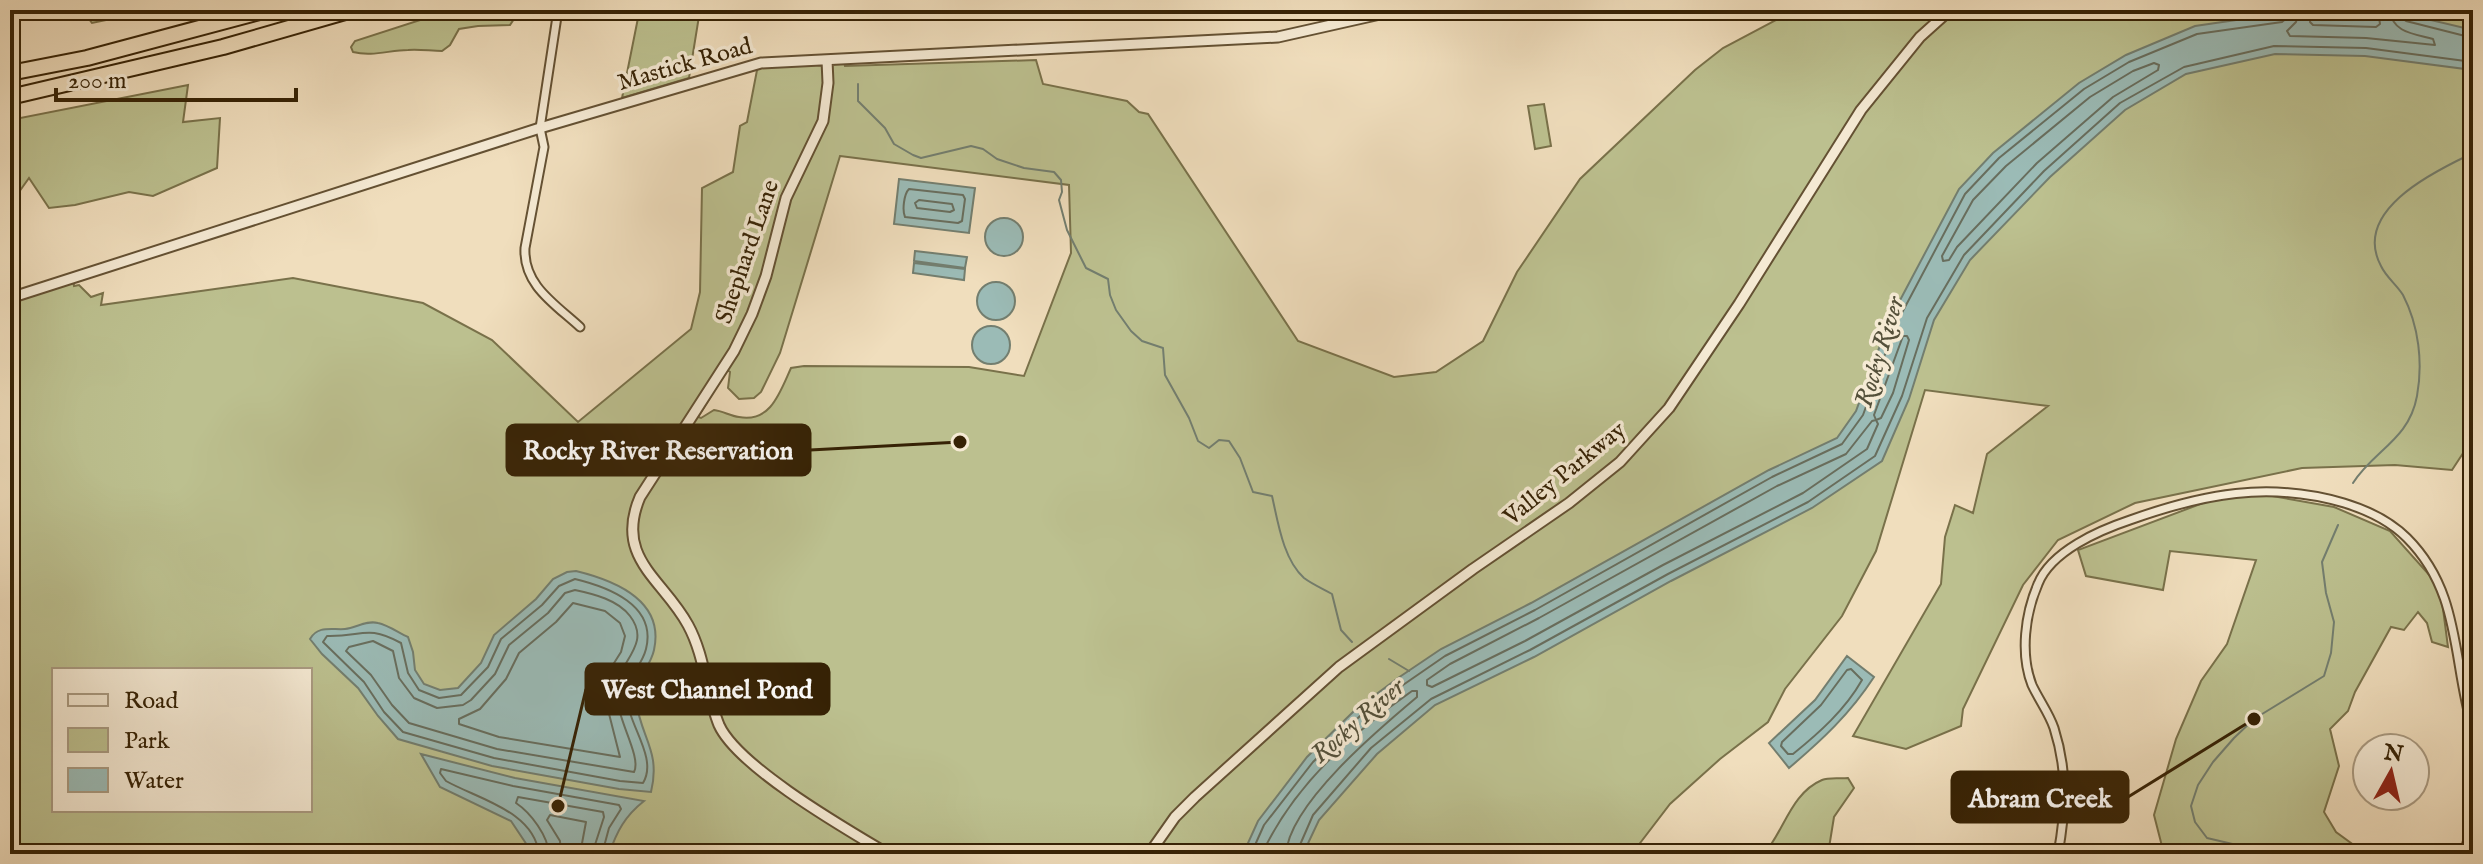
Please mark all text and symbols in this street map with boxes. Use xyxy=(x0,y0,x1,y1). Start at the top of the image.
street label: Mastick Road xyxy=(614,31,756,99)
scale bar xyxy=(56,52,296,102)
text: 200 m xyxy=(68,66,127,97)
street label: Shephard Lane xyxy=(709,176,787,328)
water label: Rocky River xyxy=(1848,292,1913,411)
street label: Valley Parkway xyxy=(1497,415,1633,534)
callout: Rocky River Reservation xyxy=(507,425,810,475)
text: Rocky River Reservation xyxy=(523,435,793,468)
callout: West Channel Pond xyxy=(586,664,829,714)
legend xyxy=(52,668,312,812)
water label: Rocky River xyxy=(1304,670,1413,771)
text: West Channel Pond xyxy=(600,674,814,707)
text: Road xyxy=(124,686,178,717)
text: Park xyxy=(124,726,170,757)
north arrow xyxy=(2351,732,2431,812)
text: N xyxy=(2381,739,2405,769)
text: Water xyxy=(124,766,184,797)
callout: Abram Creek xyxy=(1952,772,2128,822)
text: Abram Creek xyxy=(1967,783,2113,816)

